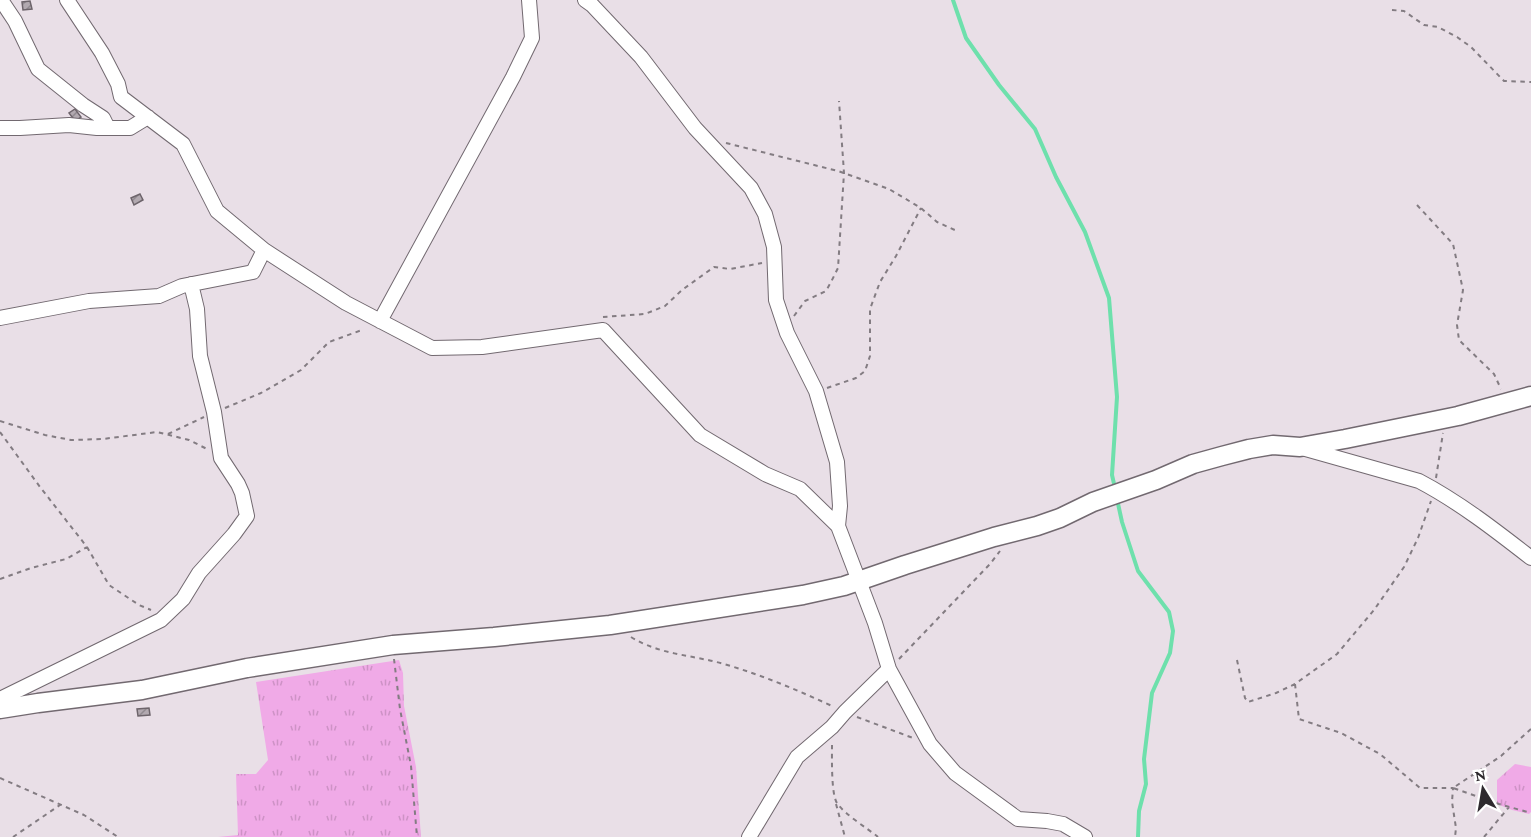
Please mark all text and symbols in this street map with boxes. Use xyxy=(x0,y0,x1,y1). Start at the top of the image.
north arrow xyxy=(1453,759,1513,819)
text: N xyxy=(1473,765,1487,784)

